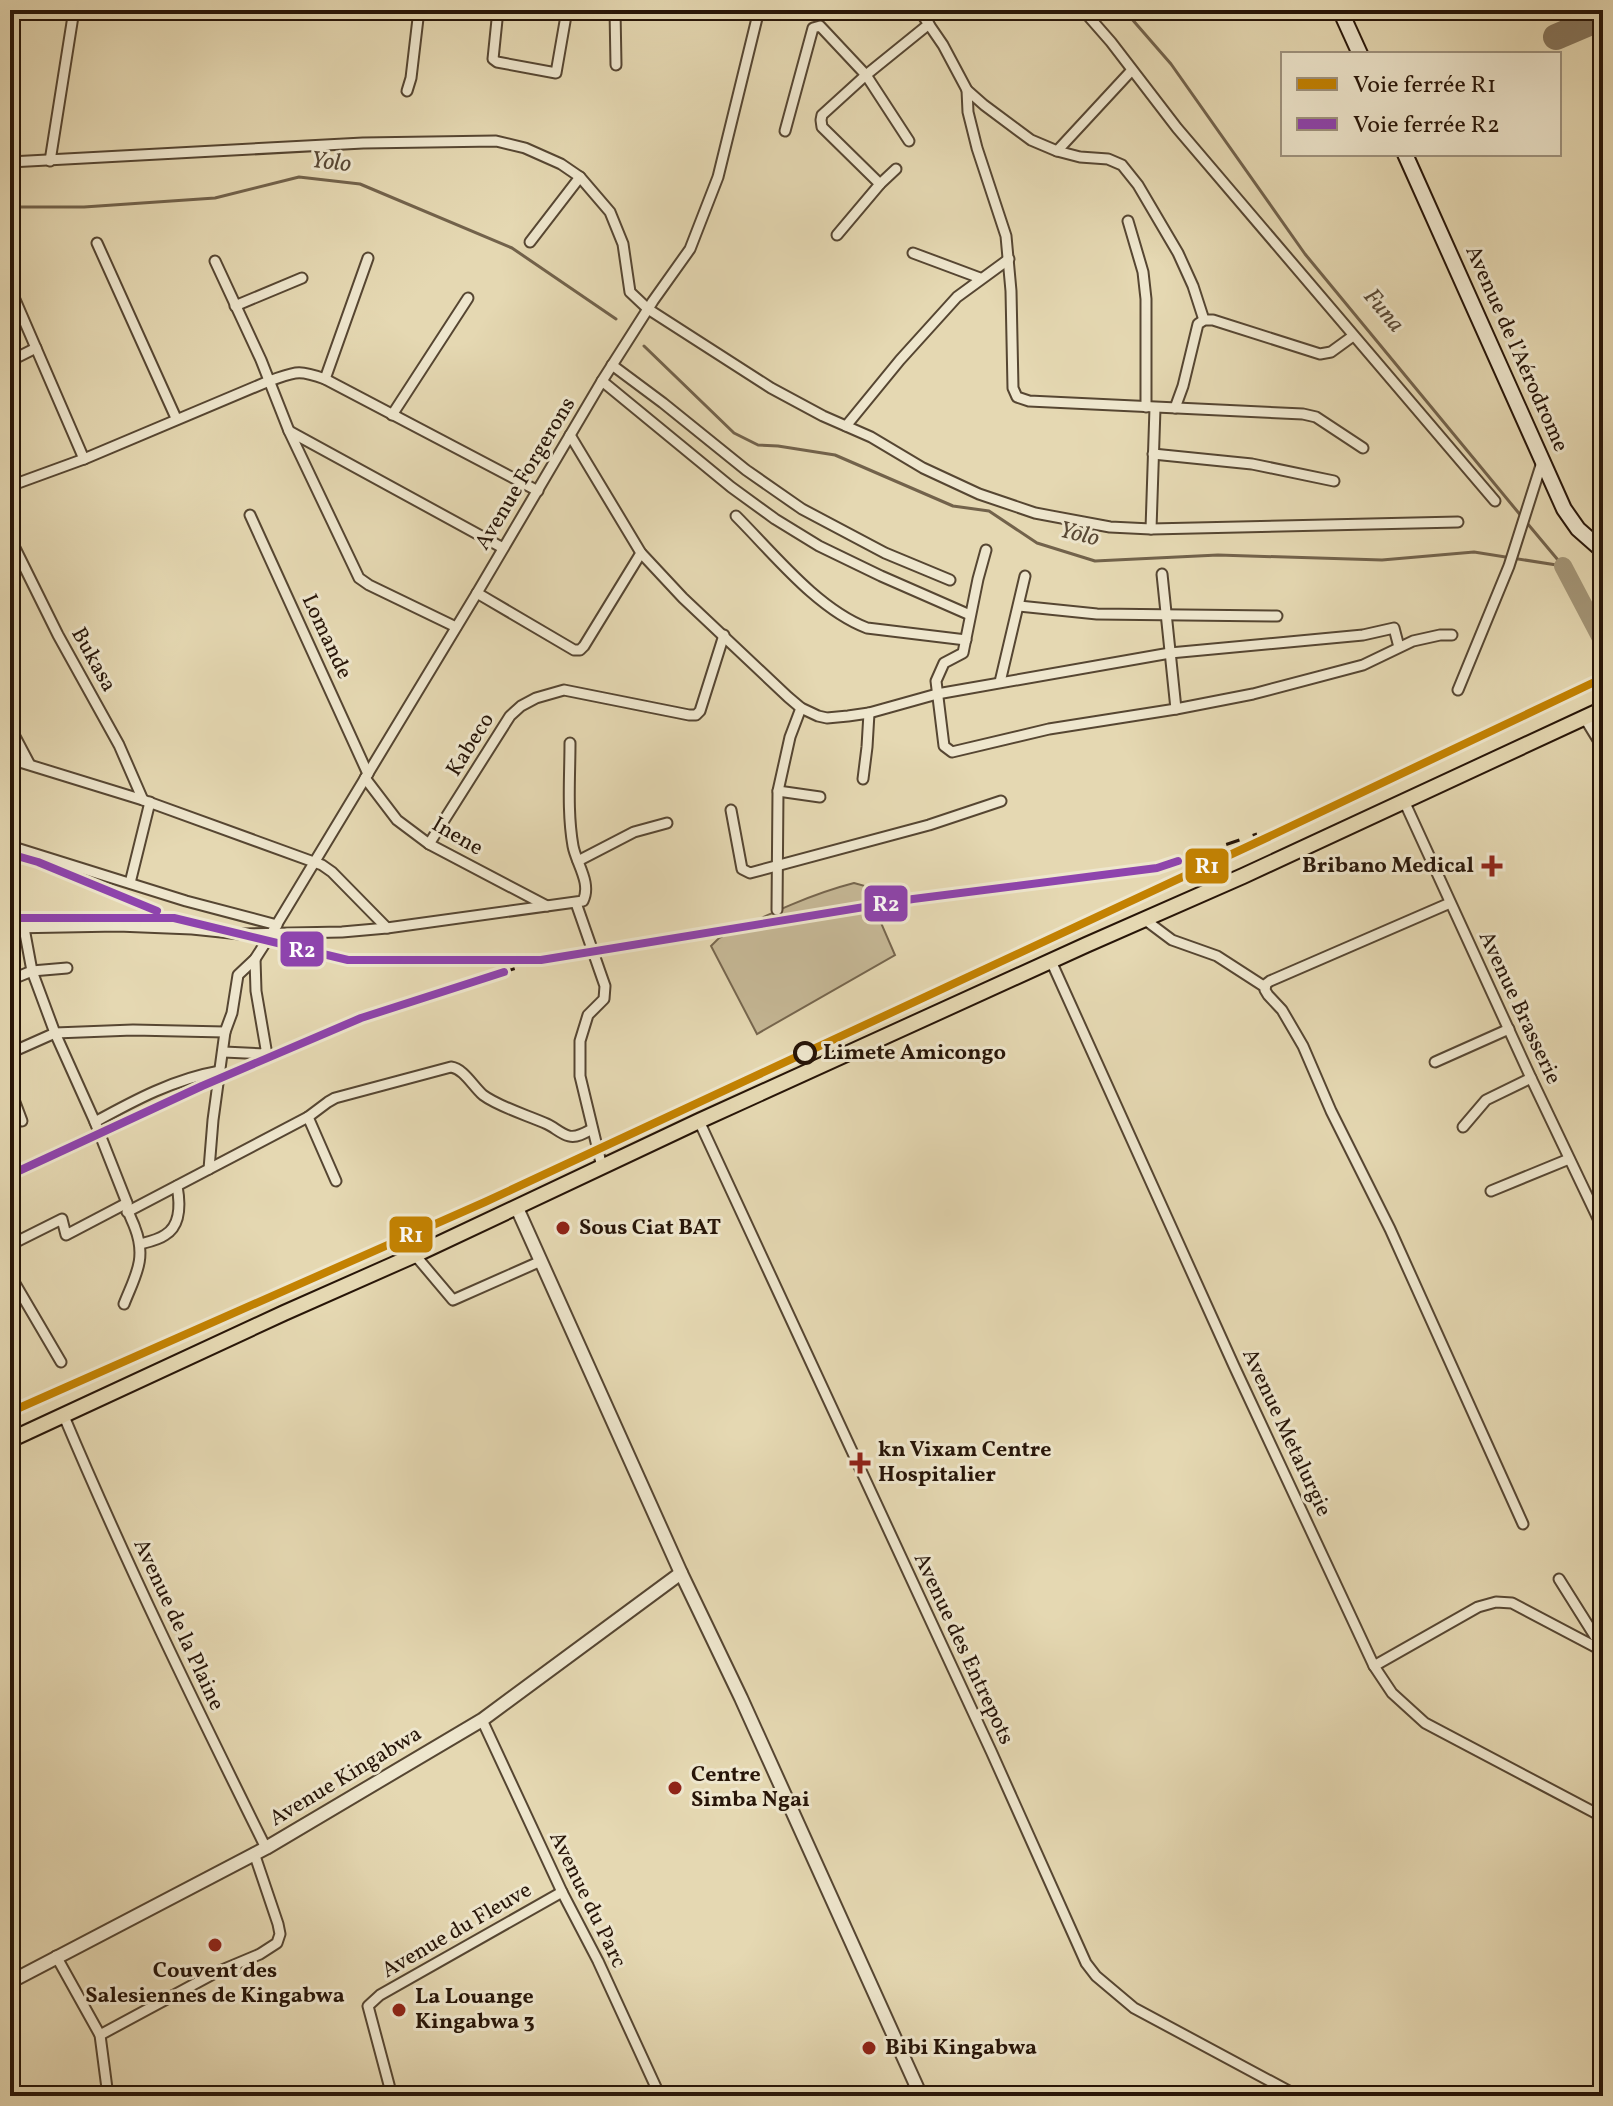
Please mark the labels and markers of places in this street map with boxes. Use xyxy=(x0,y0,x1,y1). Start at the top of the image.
place label: Bribano Medical xyxy=(1302,851,1474,882)
marker: Bribano Medical xyxy=(1481,855,1503,877)
place label: Limete Amicongo xyxy=(823,1038,1006,1069)
marker: Limete Amicongo xyxy=(794,1042,816,1064)
place label: Sous Ciat BAT xyxy=(579,1213,721,1244)
marker: Sous Ciat BAT xyxy=(554,1219,572,1237)
place label: kn Vixam Centre Hospitalier xyxy=(878,1435,1052,1491)
marker: kn Vixam Centre Hospitalier xyxy=(849,1452,871,1474)
place label: Centre Simba Ngai xyxy=(691,1760,810,1816)
marker: Centre Simba Ngai xyxy=(666,1779,684,1797)
marker: Couvent des Salesiennes de Kingabwa xyxy=(206,1936,224,1954)
place label: Couvent des Salesiennes de Kingabwa xyxy=(85,1956,345,2012)
place label: La Louange Kingabwa 3 xyxy=(415,1982,535,2038)
marker: La Louange Kingabwa 3 xyxy=(390,2001,408,2019)
place label: Bibi Kingabwa xyxy=(885,2033,1037,2064)
marker: Bibi Kingabwa xyxy=(860,2039,878,2057)

